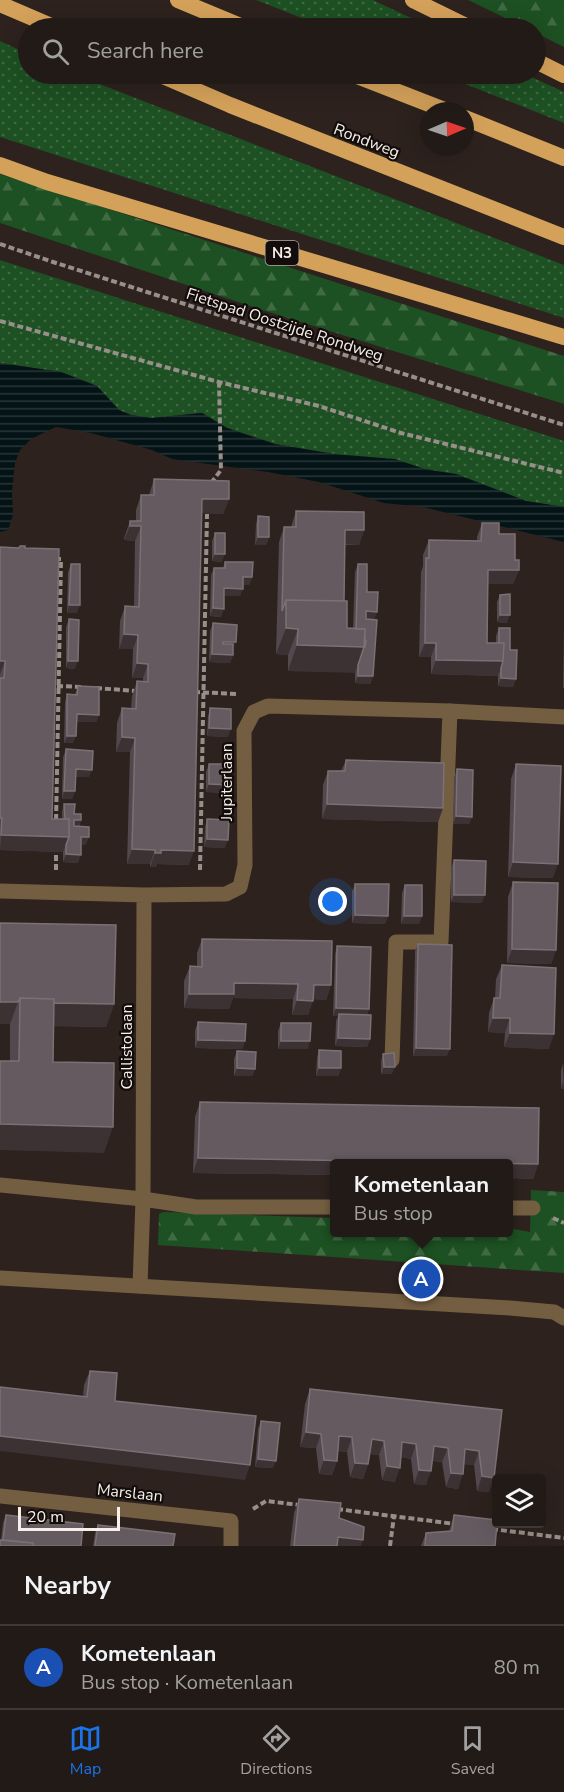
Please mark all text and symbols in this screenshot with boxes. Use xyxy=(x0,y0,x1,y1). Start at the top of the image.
search box xyxy=(18,18,546,84)
icon: search xyxy=(39,35,72,68)
text: Search here xyxy=(87,36,204,66)
north arrow xyxy=(420,102,474,156)
street label: Rondweg xyxy=(330,118,403,164)
road number: N3 xyxy=(266,241,298,265)
street label: Fietspad Oostzijde Rondweg xyxy=(183,283,386,367)
street label: Jupiterlaan xyxy=(216,743,238,822)
your location xyxy=(318,887,347,916)
street label: Callistolaan xyxy=(116,1005,138,1090)
popup xyxy=(330,1159,513,1237)
text: Kometenlaan xyxy=(354,1170,489,1200)
text: Bus stop xyxy=(354,1200,433,1227)
pin: A xyxy=(402,1256,440,1302)
map controls xyxy=(492,1474,546,1528)
button: layers xyxy=(492,1474,546,1528)
street label: Marslaan xyxy=(96,1479,164,1507)
scale bar xyxy=(18,1504,120,1532)
text: 20 m xyxy=(27,1506,64,1528)
text: Nearby xyxy=(24,1568,111,1603)
text: Kometenlaan xyxy=(81,1639,216,1669)
text: A xyxy=(36,1654,51,1681)
text: 80 m xyxy=(494,1654,540,1681)
text: Bus stop · Kometenlaan xyxy=(81,1669,293,1696)
tab: Map xyxy=(69,1722,102,1780)
tab: Directions xyxy=(240,1722,312,1780)
tab: Saved xyxy=(451,1722,495,1780)

